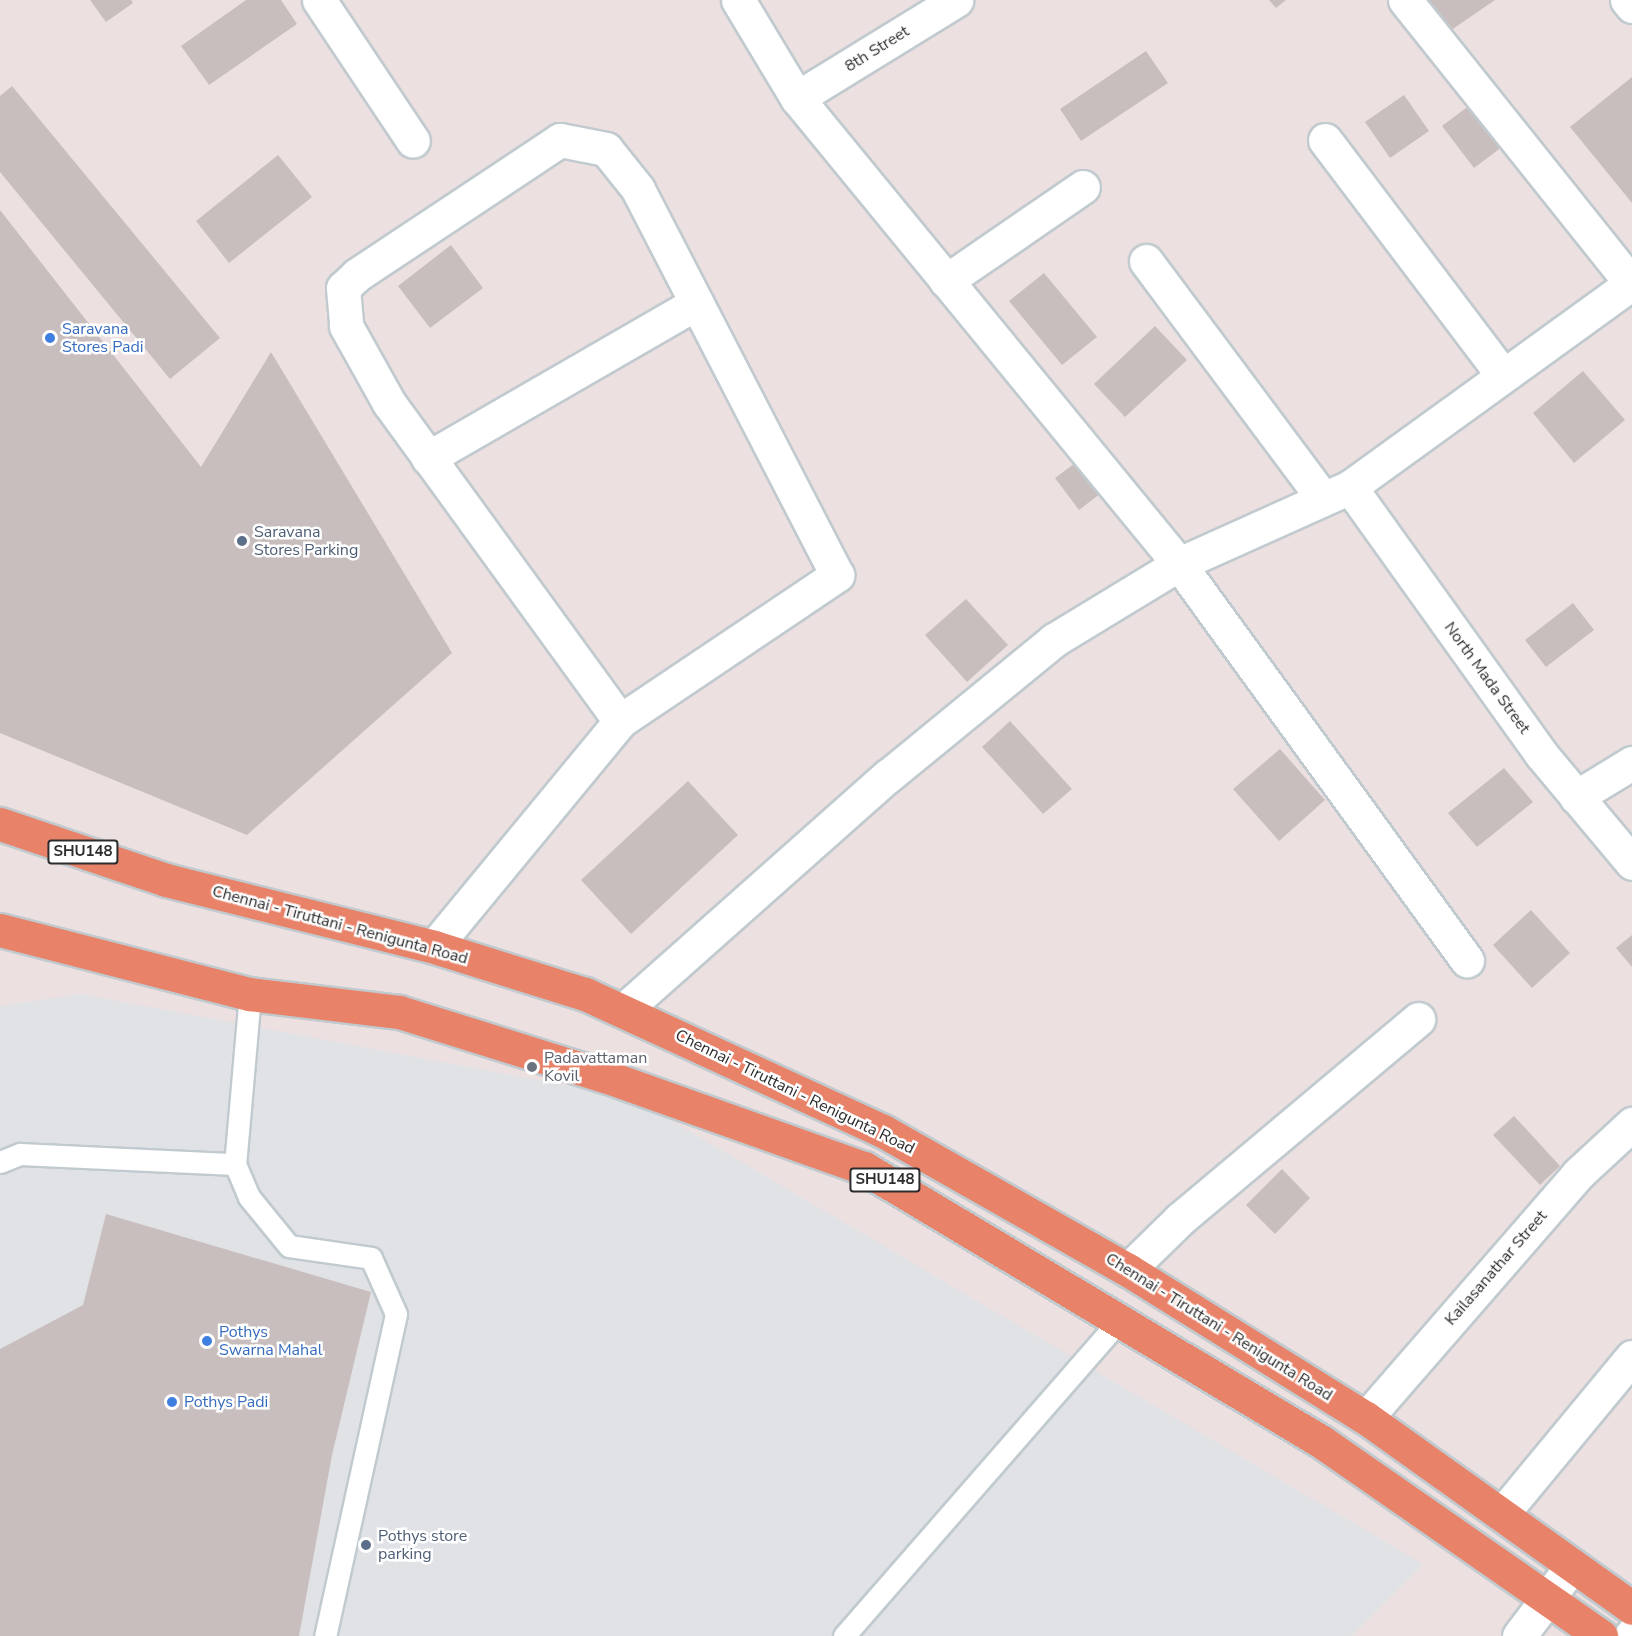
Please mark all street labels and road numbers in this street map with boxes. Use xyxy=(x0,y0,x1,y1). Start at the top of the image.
street label: 8th Street xyxy=(841,22,913,76)
street label: North Mada Street xyxy=(1440,618,1534,738)
road number: SHU148 xyxy=(47,840,119,864)
street label: Chennai - Tiruttani - Renigunta Road xyxy=(210,882,470,968)
street label: Chennai - Tiruttani - Renigunta Road xyxy=(672,1026,918,1158)
road number: SHU148 xyxy=(849,1168,921,1192)
street label: Kailasanathar Street xyxy=(1441,1207,1551,1329)
street label: Chennai - Tiruttani - Renigunta Road xyxy=(1102,1249,1336,1405)

